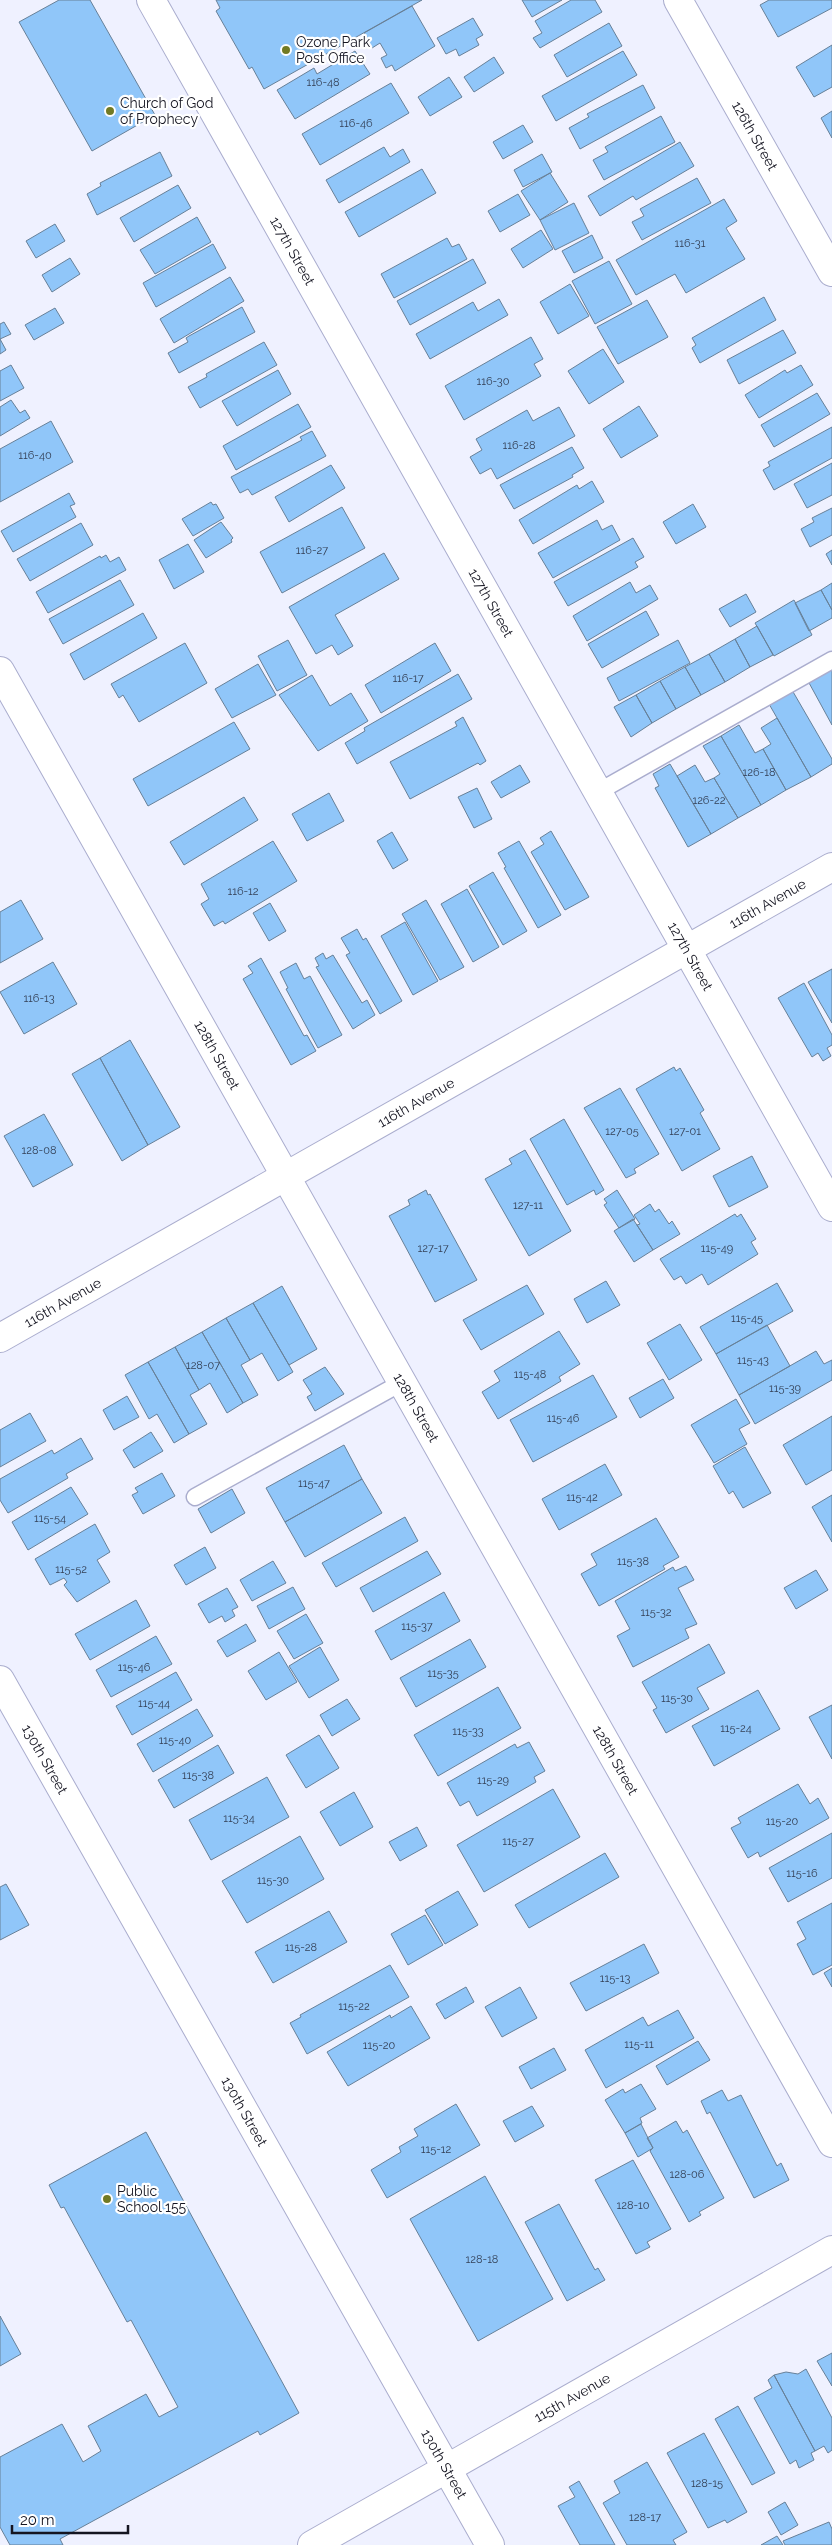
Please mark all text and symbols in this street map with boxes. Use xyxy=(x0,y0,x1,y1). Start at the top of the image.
place label: Ozone Park Post Office xyxy=(296,34,371,66)
marker: Ozone Park Post Office xyxy=(280,44,292,56)
house number: 116-48 xyxy=(306,76,340,89)
place label: Church of God of Prophecy xyxy=(120,95,213,127)
street label: 126th Street xyxy=(729,98,781,173)
marker: Church of God of Prophecy xyxy=(104,105,116,117)
house number: 116-46 xyxy=(339,117,373,130)
street label: 127th Street xyxy=(267,214,318,288)
house number: 116-31 xyxy=(675,237,706,250)
house number: 116-30 xyxy=(477,375,510,388)
house number: 116-28 xyxy=(503,439,535,452)
house number: 116-40 xyxy=(18,449,52,462)
house number: 116-27 xyxy=(296,544,328,557)
street label: 127th Street xyxy=(465,566,517,640)
house number: 116-17 xyxy=(392,672,424,685)
house number: 126-18 xyxy=(743,766,775,779)
house number: 126-22 xyxy=(692,794,726,807)
street label: 116th Avenue xyxy=(726,875,809,932)
house number: 116-12 xyxy=(227,885,259,898)
street label: 127th Street xyxy=(665,919,716,994)
house number: 116-13 xyxy=(23,992,55,1005)
street label: 128th Street xyxy=(191,1017,243,1093)
street label: 116th Avenue xyxy=(375,1074,457,1131)
house number: 127-05 xyxy=(605,1125,639,1138)
house number: 127-01 xyxy=(669,1125,701,1138)
house number: 128-08 xyxy=(22,1144,56,1157)
house number: 127-11 xyxy=(513,1199,543,1212)
house number: 127-17 xyxy=(417,1242,449,1255)
house number: 115-49 xyxy=(701,1242,733,1255)
street label: 116th Avenue xyxy=(21,1274,104,1331)
house number: 115-45 xyxy=(731,1312,763,1325)
house number: 115-43 xyxy=(737,1354,769,1367)
house number: 128-07 xyxy=(186,1359,220,1372)
house number: 115-48 xyxy=(514,1368,546,1381)
street label: 128th Street xyxy=(390,1370,442,1445)
house number: 115-39 xyxy=(769,1382,801,1395)
house number: 115-46 xyxy=(547,1412,580,1425)
house number: 115-47 xyxy=(298,1477,330,1490)
house number: 115-42 xyxy=(566,1491,598,1504)
house number: 115-54 xyxy=(34,1512,66,1525)
house number: 115-38 xyxy=(617,1555,649,1568)
house number: 115-52 xyxy=(55,1563,87,1576)
house number: 115-32 xyxy=(640,1606,672,1619)
house number: 115-37 xyxy=(401,1620,433,1633)
house number: 115-46 xyxy=(118,1661,151,1674)
house number: 115-35 xyxy=(427,1667,459,1680)
house number: 115-30 xyxy=(661,1692,693,1705)
house number: 115-44 xyxy=(138,1697,170,1710)
street label: 130th Street xyxy=(19,1722,71,1797)
house number: 115-24 xyxy=(720,1722,752,1735)
street label: 128th Street xyxy=(590,1723,642,1798)
house number: 115-33 xyxy=(452,1725,484,1738)
house number: 115-40 xyxy=(159,1734,192,1747)
house number: 115-38 xyxy=(182,1769,214,1782)
house number: 115-29 xyxy=(477,1774,509,1787)
house number: 115-34 xyxy=(223,1812,255,1825)
house number: 115-20 xyxy=(766,1815,798,1828)
house number: 115-27 xyxy=(502,1835,534,1848)
house number: 115-16 xyxy=(786,1867,818,1880)
house number: 115-30 xyxy=(257,1874,289,1887)
house number: 115-28 xyxy=(285,1941,317,1954)
house number: 115-13 xyxy=(600,1972,630,1985)
house number: 115-22 xyxy=(338,2000,370,2013)
house number: 115-11 xyxy=(624,2038,654,2051)
house number: 115-20 xyxy=(363,2039,395,2052)
street label: 130th Street xyxy=(218,2074,271,2149)
house number: 115-12 xyxy=(421,2143,451,2156)
house number: 128-06 xyxy=(670,2168,705,2181)
place label: Public School 155 xyxy=(117,2183,187,2215)
marker: Public School 155 xyxy=(101,2193,113,2205)
house number: 128-10 xyxy=(617,2199,650,2212)
house number: 128-18 xyxy=(466,2253,498,2266)
street label: 115th Avenue xyxy=(531,2370,613,2425)
street label: 130th Street xyxy=(418,2426,470,2502)
house number: 128-15 xyxy=(691,2477,723,2490)
scale bar xyxy=(12,2502,129,2534)
text: 20 m xyxy=(20,2511,55,2529)
house number: 128-17 xyxy=(629,2511,661,2524)

